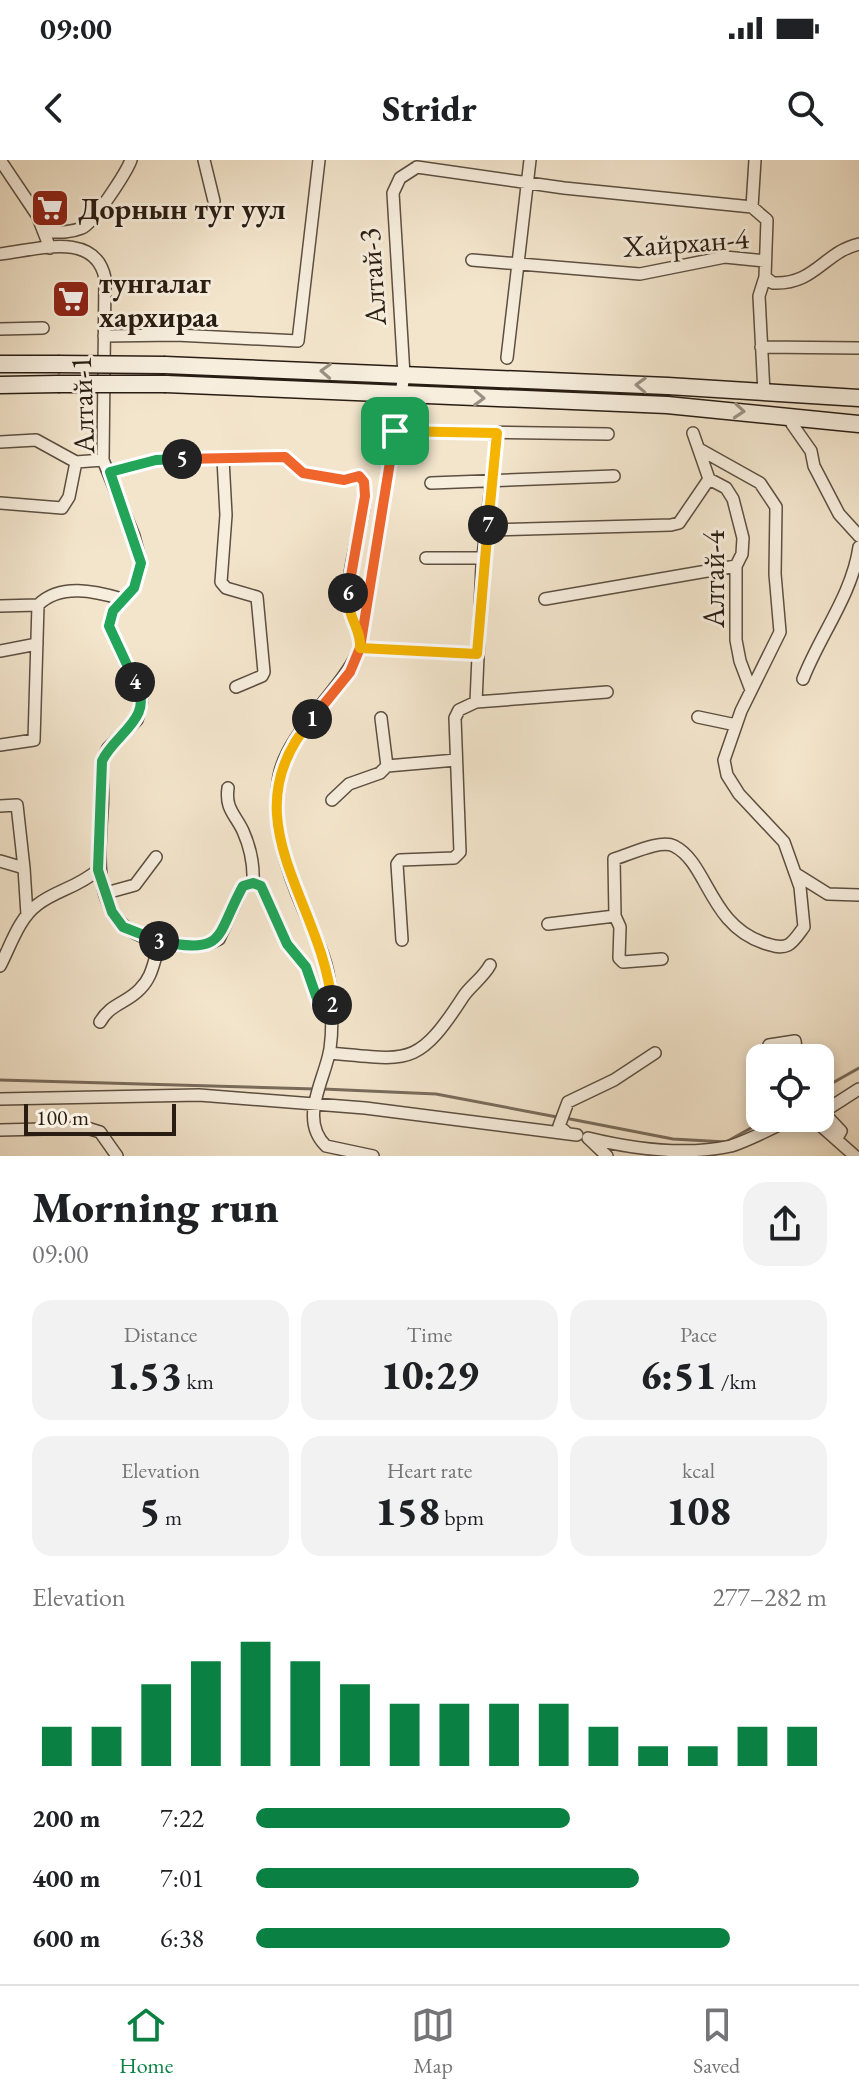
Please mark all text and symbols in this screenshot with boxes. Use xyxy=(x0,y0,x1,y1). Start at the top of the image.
text: 09:00 xyxy=(40,9,112,48)
text: Stridr xyxy=(382,85,477,132)
icon: back xyxy=(32,86,76,130)
icon: search xyxy=(783,86,827,130)
supermarket icon: Дорнын туг уул xyxy=(29,187,71,229)
place label: Дорнын туг уул xyxy=(78,189,286,228)
street label: Хайрхан-4 xyxy=(621,218,751,266)
street label: Алтай-3 xyxy=(349,227,395,328)
place label: тунгалаг хархираа xyxy=(99,263,219,336)
supermarket icon: тунгалаг хархираа xyxy=(50,278,92,320)
street label: Алтай-1 xyxy=(61,355,103,456)
one-way arrow xyxy=(319,363,332,380)
one-way arrow xyxy=(634,376,647,393)
one-way arrow xyxy=(473,390,486,407)
pin xyxy=(361,397,429,465)
one-way arrow xyxy=(733,402,746,419)
icon: arrive xyxy=(373,409,417,453)
pin: 5 xyxy=(162,439,202,479)
text: 5 xyxy=(176,444,188,473)
pin: 7 xyxy=(468,505,508,545)
text: 7 xyxy=(482,510,494,539)
street label: Алтай-4 xyxy=(694,529,733,629)
pin: 6 xyxy=(328,573,368,613)
text: 6 xyxy=(342,578,354,607)
pin: 4 xyxy=(115,662,155,702)
text: 4 xyxy=(129,667,141,696)
pin: 1 xyxy=(292,699,332,739)
text: 1 xyxy=(306,704,318,733)
pin: 3 xyxy=(139,921,179,961)
text: 3 xyxy=(153,926,165,955)
pin: 2 xyxy=(312,985,352,1025)
text: 2 xyxy=(326,990,338,1019)
map controls xyxy=(746,1044,834,1132)
button: locate xyxy=(746,1044,834,1132)
scale bar xyxy=(24,1100,176,1136)
text: 100 m xyxy=(36,1103,89,1132)
text: Morning run xyxy=(32,1178,279,1235)
button: share xyxy=(743,1182,827,1266)
text: 09:00 xyxy=(32,1237,88,1271)
text: Distance xyxy=(124,1320,197,1349)
text: Time xyxy=(407,1320,452,1349)
text: Pace xyxy=(680,1320,717,1349)
text: 1.53 xyxy=(107,1349,182,1401)
text: 10:29 xyxy=(381,1349,478,1401)
text: 6:51 xyxy=(640,1349,716,1401)
text: km xyxy=(182,1367,214,1396)
text: /km xyxy=(716,1367,757,1396)
text: Elevation xyxy=(121,1456,200,1485)
text: Heart rate xyxy=(387,1456,472,1485)
text: kcal xyxy=(682,1456,715,1485)
text: 5 xyxy=(139,1485,161,1537)
text: 158 xyxy=(375,1485,440,1537)
text: 108 xyxy=(666,1485,731,1537)
text: m xyxy=(161,1503,182,1532)
text: bpm xyxy=(440,1503,484,1532)
text: Elevation xyxy=(32,1580,126,1614)
text: 277–282 m xyxy=(712,1580,827,1614)
text: 200 m xyxy=(32,1801,100,1835)
text: 7:22 xyxy=(160,1801,204,1835)
text: 400 m xyxy=(32,1861,100,1895)
text: 7:01 xyxy=(160,1861,204,1895)
text: 600 m xyxy=(32,1921,100,1955)
text: 6:38 xyxy=(160,1921,204,1955)
tab: Home xyxy=(119,2003,173,2080)
tab: Map xyxy=(411,2003,455,2080)
tab: Saved xyxy=(693,2003,740,2080)

